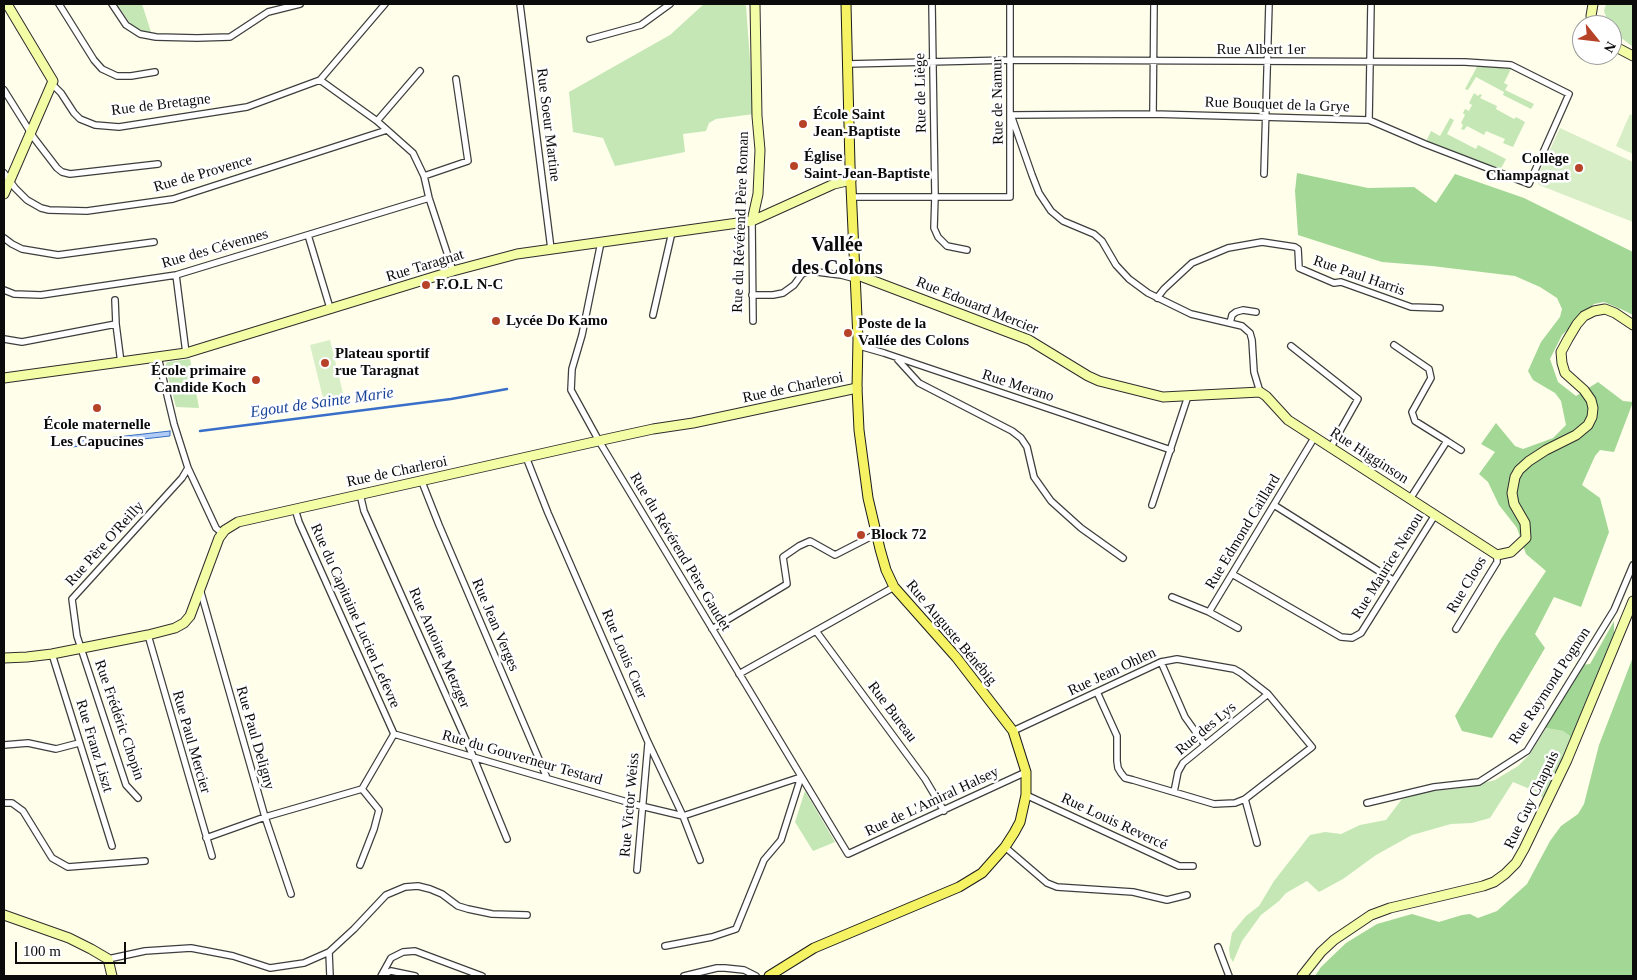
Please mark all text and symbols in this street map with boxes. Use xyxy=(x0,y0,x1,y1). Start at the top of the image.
north arrow xyxy=(1572,15,1622,65)
text: N xyxy=(1601,39,1619,55)
street label: Rue Albert 1er xyxy=(1216,41,1306,59)
street label: Rue de Liège xyxy=(911,53,931,133)
street label: Rue de Namur xyxy=(988,57,1008,145)
street label: Rue Soeur Martine xyxy=(532,67,564,183)
street label: Rue de Bretagne xyxy=(110,90,212,120)
street label: Rue Bouquet de la Grye xyxy=(1204,93,1350,117)
place label: École Saint Jean-Baptiste xyxy=(813,106,900,141)
marker: École Saint Jean-Baptiste xyxy=(797,118,809,130)
street label: Rue du Révérend Père Roman xyxy=(729,131,753,313)
place label: Église Saint-Jean-Baptiste xyxy=(804,148,930,183)
place label: Collège Champagnat xyxy=(1486,150,1569,185)
street label: Rue de Provence xyxy=(152,151,254,197)
marker: Église Saint-Jean-Baptiste xyxy=(788,160,800,172)
marker: Collège Champagnat xyxy=(1573,162,1585,174)
street label: Rue des Cévennes xyxy=(160,225,270,273)
district label: Vallée des Colons xyxy=(791,234,883,281)
street label: Rue Taragnat xyxy=(384,246,466,286)
street label: Rue Paul Harris xyxy=(1311,252,1407,300)
street label: Rue Edouard Mercier xyxy=(913,273,1041,339)
place label: F.O.L N-C xyxy=(436,276,503,294)
marker: F.O.L N-C xyxy=(420,279,432,291)
place label: Lycée Do Kamo xyxy=(506,312,608,330)
marker: Lycée Do Kamo xyxy=(490,315,502,327)
place label: Poste de la Vallée des Colons xyxy=(858,315,969,350)
marker: Poste de la Vallée des Colons xyxy=(842,327,854,339)
place label: Plateau sportif rue Taragnat xyxy=(335,345,430,380)
marker: Plateau sportif rue Taragnat xyxy=(319,357,331,369)
place label: École primaire Candide Koch xyxy=(151,362,246,397)
street label: Rue Merano xyxy=(980,366,1056,406)
street label: Rue de Charleroi xyxy=(741,369,845,407)
marker: École primaire Candide Koch xyxy=(250,374,262,386)
water label: Egout de Sainte Marie xyxy=(249,383,395,423)
marker: École maternelle Les Capucines xyxy=(91,402,103,414)
place label: École maternelle Les Capucines xyxy=(43,416,151,451)
street label: Rue Higginson xyxy=(1326,424,1412,488)
street label: Rue de Charleroi xyxy=(345,453,449,491)
street label: Rue du Révérend Père Gaudet xyxy=(626,470,734,634)
street label: Rue Edmond Caillard xyxy=(1202,471,1284,593)
street label: Rue Père O'Reilly xyxy=(62,498,148,590)
street label: Rue Maurice Nenou xyxy=(1348,510,1428,622)
street label: Rue du Capitaine Lucien Lefevre xyxy=(306,521,404,711)
place label: Block 72 xyxy=(871,526,926,544)
marker: Block 72 xyxy=(855,529,867,541)
street label: Rue Cloos xyxy=(1443,553,1491,617)
street label: Rue Jean Verges xyxy=(467,576,523,674)
street label: Rue Auguste Bénébig xyxy=(902,577,1000,689)
street label: Rue Antoine Metzger xyxy=(404,585,474,711)
street label: Rue Louis Cuer xyxy=(597,607,651,701)
street label: Rue Raymond Pognon xyxy=(1505,624,1595,748)
street label: Rue Jean Ohlen xyxy=(1065,644,1159,700)
street label: Rue Frédéric Chopin xyxy=(90,658,148,782)
street label: Rue Bureau xyxy=(863,678,921,746)
street label: Rue Paul Deligny xyxy=(232,684,278,792)
street label: Rue Paul Mercier xyxy=(168,689,214,795)
street label: Rue Franz Liszt xyxy=(71,698,117,794)
street label: Rue des Lys xyxy=(1172,699,1240,759)
street label: Rue du Gouverneur Testard xyxy=(440,726,604,790)
street label: Rue Guy Chapuis xyxy=(1501,748,1563,852)
street label: Rue Victor Weiss xyxy=(616,752,644,858)
street label: Rue de L'Amiral Halsey xyxy=(862,763,1002,841)
street label: Rue Louis Revercé xyxy=(1058,790,1170,854)
scale bar xyxy=(18,932,129,964)
text: 100 m xyxy=(23,943,61,959)

